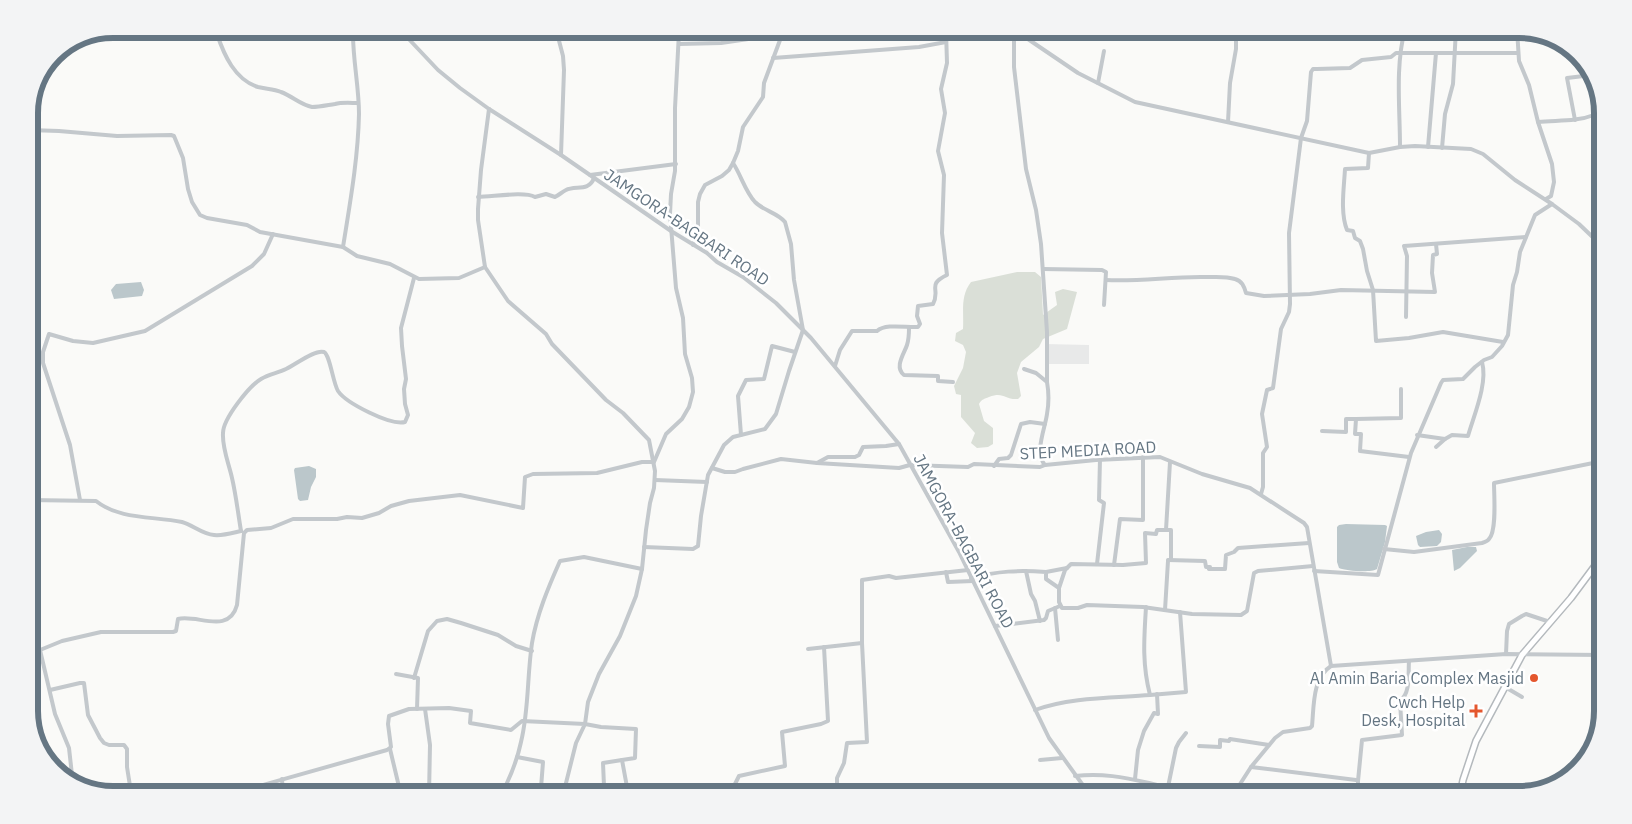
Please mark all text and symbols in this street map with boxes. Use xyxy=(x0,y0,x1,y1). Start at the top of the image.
street label: JAMGORA-BAGBARI ROAD xyxy=(601,164,773,290)
street label: STEP MEDIA ROAD xyxy=(1019,436,1157,464)
street label: JAMGORA-BAGBARI ROAD xyxy=(909,450,1019,632)
place label: Al Amin Baria Complex Masjid xyxy=(1310,668,1524,688)
marker: Al Amin Baria Complex Masjid xyxy=(1528,672,1540,684)
place label: Cwch Help Desk, Hospital xyxy=(1361,692,1465,730)
marker: Cwch Help Desk, Hospital xyxy=(1469,704,1483,718)

